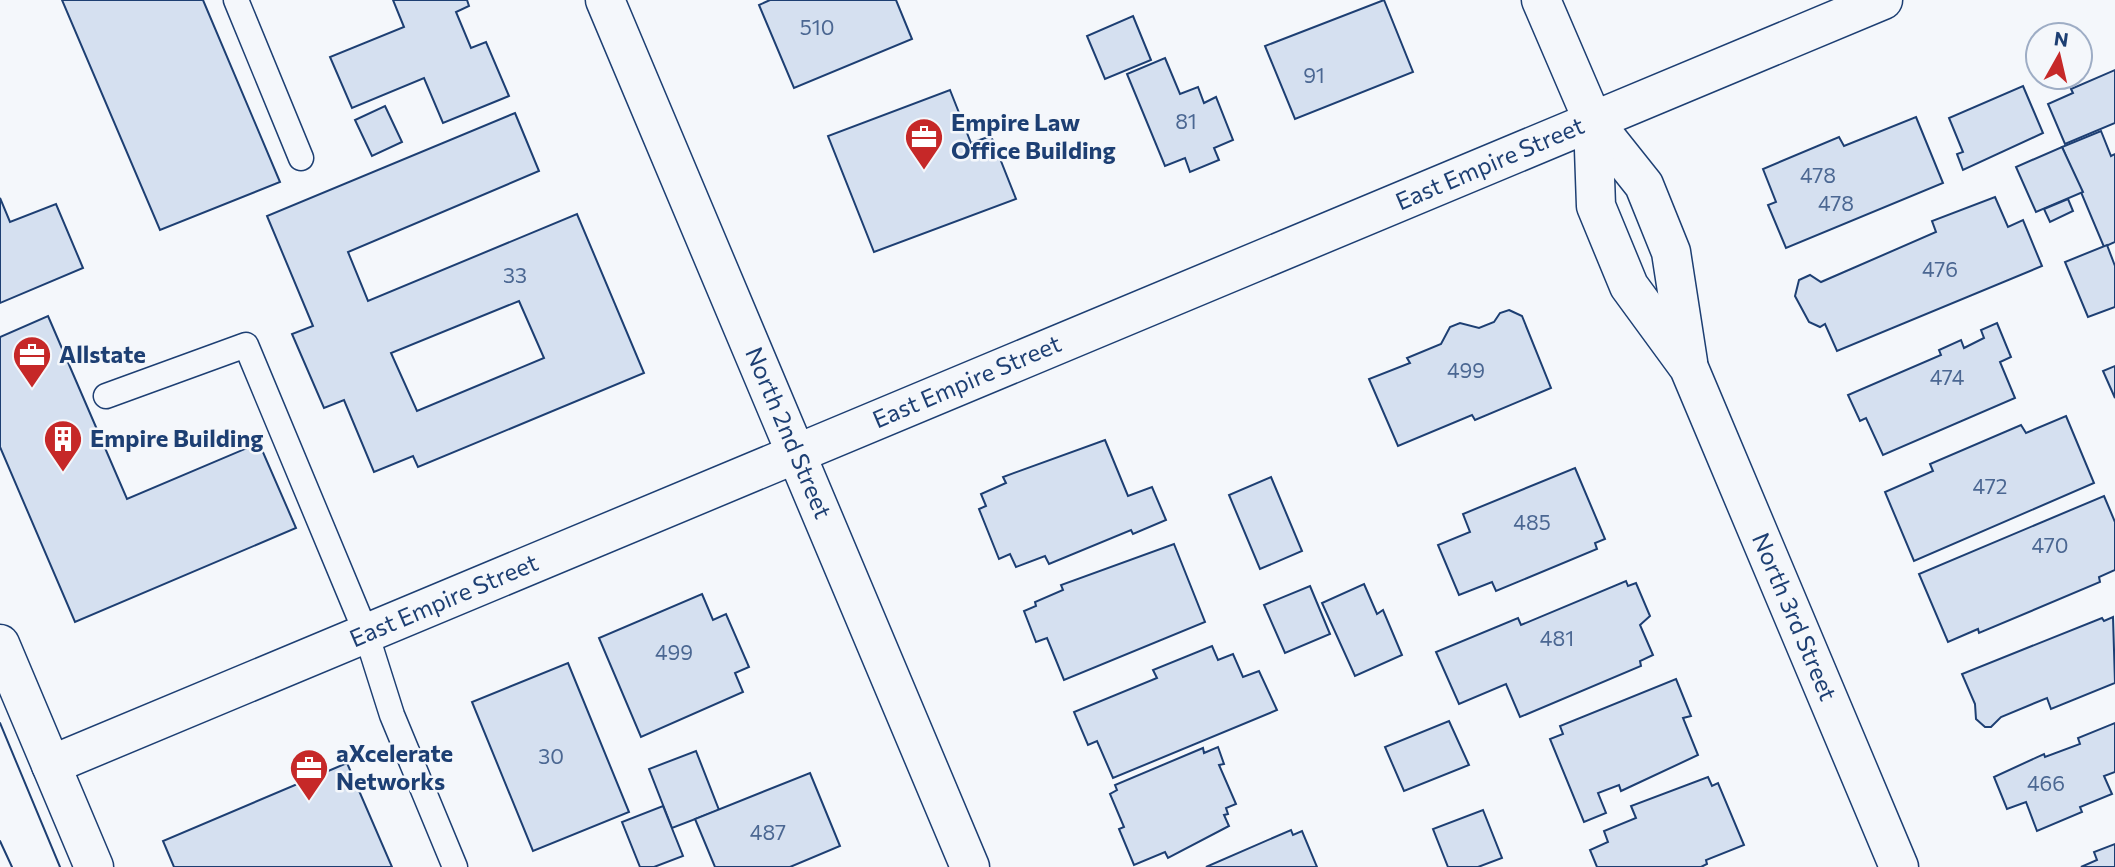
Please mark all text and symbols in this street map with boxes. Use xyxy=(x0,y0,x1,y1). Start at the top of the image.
house number: 510 xyxy=(800,14,834,39)
north arrow xyxy=(2024,21,2094,91)
text: N xyxy=(2053,26,2070,51)
house number: 91 xyxy=(1303,62,1325,87)
place label: Empire Law Office Building xyxy=(951,107,1116,164)
house number: 81 xyxy=(1175,108,1197,133)
street label: East Empire Street xyxy=(1391,110,1588,215)
office icon: Empire Law Office Building xyxy=(903,116,945,171)
house number: 478 xyxy=(1800,162,1836,187)
house number: 478 xyxy=(1818,190,1854,215)
house number: 476 xyxy=(1922,256,1958,281)
house number: 33 xyxy=(503,262,527,287)
street label: East Empire Street xyxy=(868,328,1065,433)
office icon: Allstate xyxy=(11,334,53,389)
place label: Allstate xyxy=(59,339,146,368)
street label: North 2nd Street xyxy=(740,342,839,523)
house number: 499 xyxy=(1447,357,1485,382)
house number: 474 xyxy=(1930,364,1965,389)
building icon: Empire Building xyxy=(42,418,84,473)
place label: Empire Building xyxy=(90,423,264,452)
house number: 472 xyxy=(1973,473,2007,498)
house number: 485 xyxy=(1513,509,1551,534)
street label: North 3rd Street xyxy=(1747,528,1844,705)
house number: 470 xyxy=(2032,532,2068,557)
street label: East Empire Street xyxy=(345,547,542,652)
house number: 481 xyxy=(1540,625,1574,650)
house number: 499 xyxy=(655,639,693,664)
place label: aXcelerate Networks xyxy=(336,738,453,795)
house number: 30 xyxy=(538,743,564,768)
office icon: aXcelerate Networks xyxy=(288,747,330,802)
house number: 466 xyxy=(2027,770,2065,795)
house number: 487 xyxy=(750,819,786,844)

